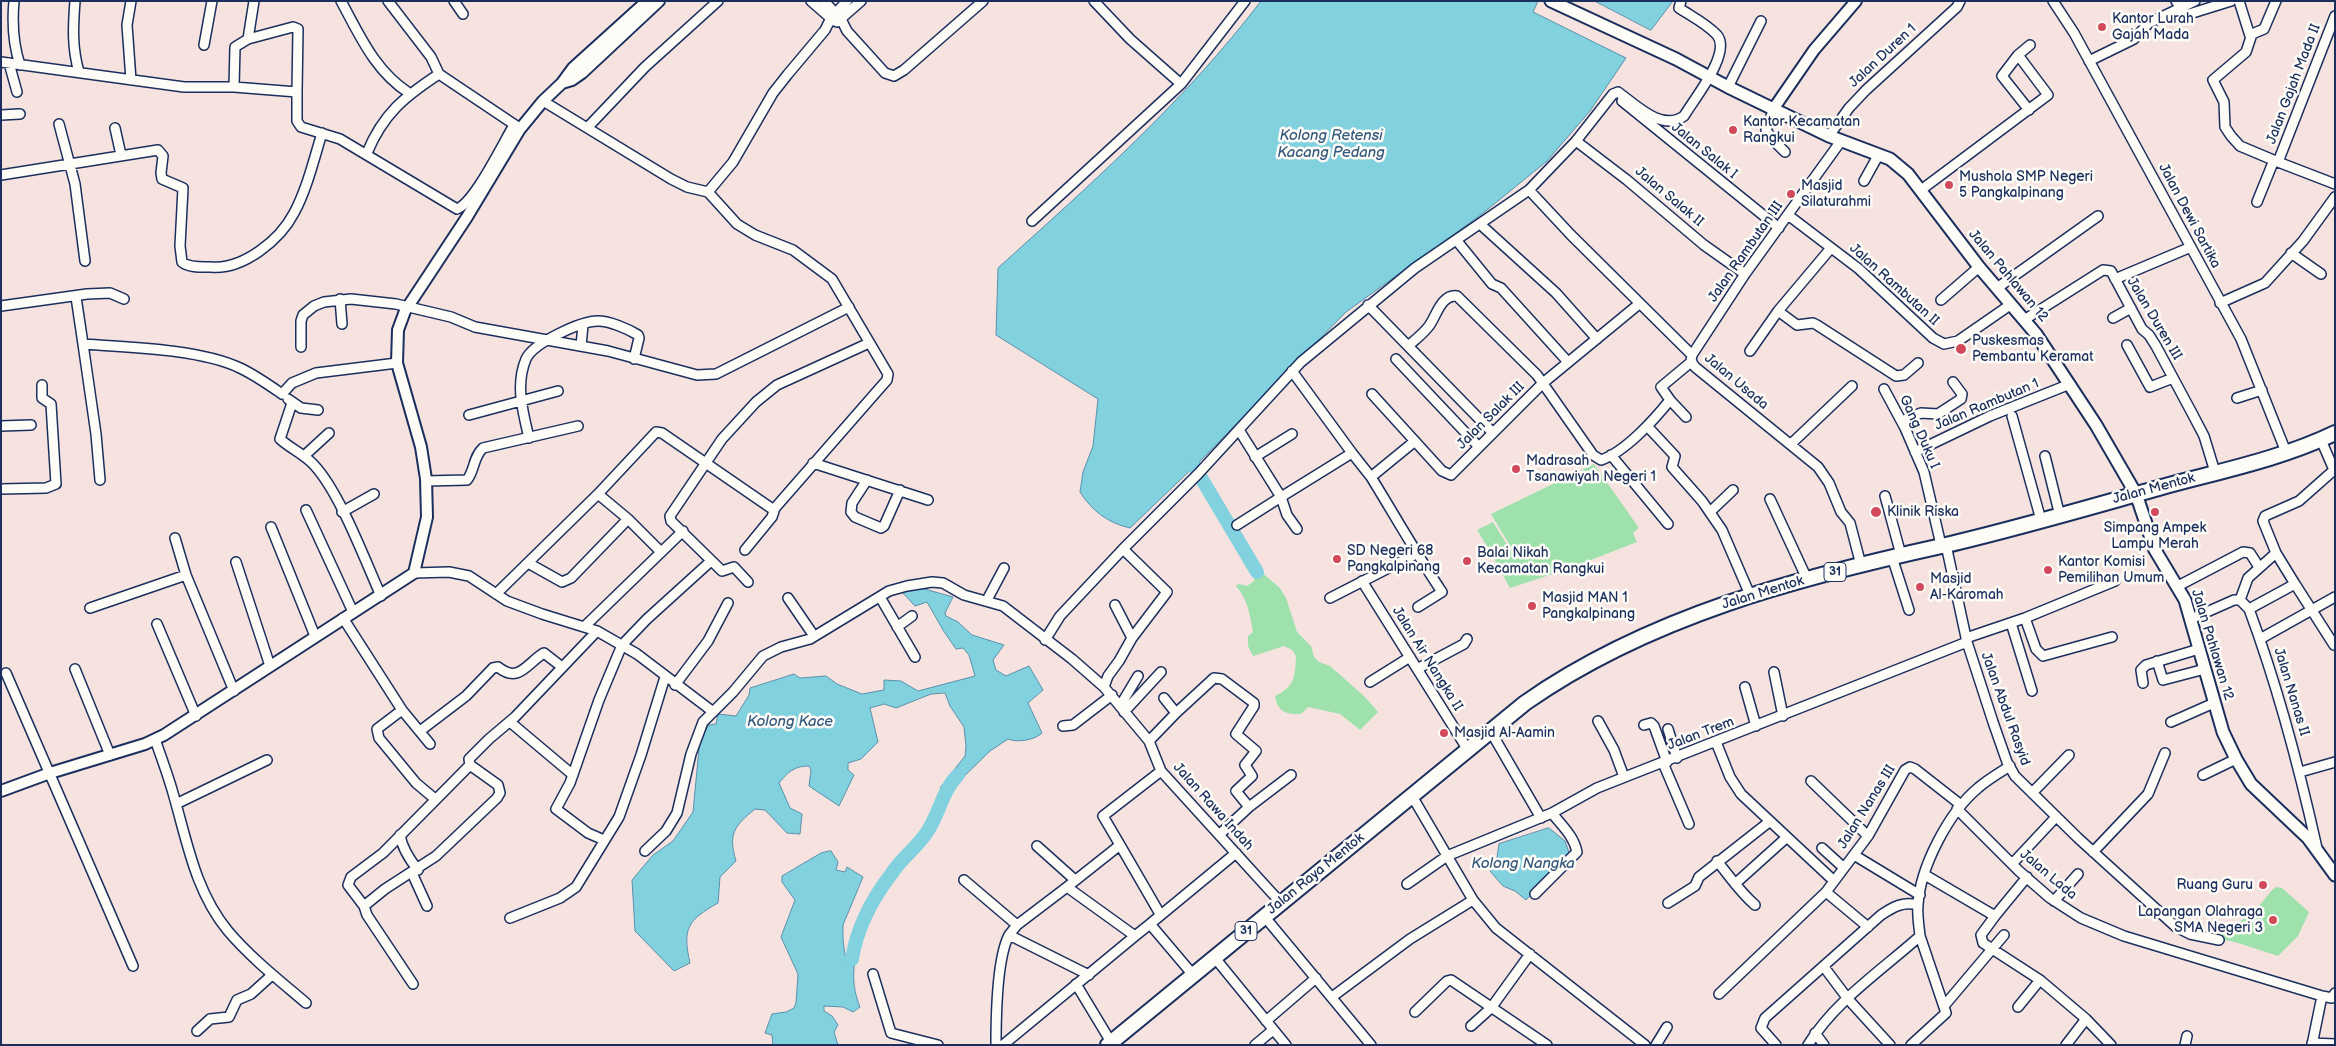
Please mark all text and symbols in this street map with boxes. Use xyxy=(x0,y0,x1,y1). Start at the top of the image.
place label: Kantor Lurah Gajah Mada xyxy=(2112,11,2194,44)
street label: Jalan Duren 1 xyxy=(1846,21,1920,91)
marker: Kantor Lurah Gajah Mada xyxy=(2096,21,2108,33)
street label: Jalan Gajah Mada II xyxy=(2263,22,2325,146)
place label: Kantor Kecamatan Rangkui xyxy=(1743,114,1860,146)
street label: Jalan Salak I xyxy=(1668,119,1740,183)
marker: Kantor Kecamatan Rangkui xyxy=(1727,124,1739,136)
water label: Kolong Retensi Kacang Pedang xyxy=(1277,127,1385,162)
street label: Jalan Dewi Sartika xyxy=(2154,161,2224,271)
street label: Jalan Salak II xyxy=(1631,163,1707,231)
place label: Mushola SMP Negeri 5 Pangkalpinang xyxy=(1959,169,2093,202)
place label: Masjid Silaturahmi xyxy=(1801,178,1871,210)
marker: Mushola SMP Negeri 5 Pangkalpinang xyxy=(1943,179,1955,191)
marker: Masjid Silaturahmi xyxy=(1785,188,1797,200)
street label: Jalan Rambutan III xyxy=(1705,198,1787,306)
street label: Jalan Pahlawan 12 xyxy=(1965,227,2051,325)
street label: Jalan Rambutan II xyxy=(1846,240,1942,330)
street label: Jalan Duren III xyxy=(2123,275,2185,363)
place label: Puskesmas Pembantu Keramat xyxy=(1972,333,2093,366)
marker: Puskesmas Pembantu Keramat xyxy=(1954,342,1968,356)
street label: Jalan Usada xyxy=(1700,350,1772,414)
street label: Jalan Rambutan 1 xyxy=(1932,375,2042,435)
street label: Jalan Salak III xyxy=(1454,379,1528,453)
street label: Gang Duku I xyxy=(1895,393,1943,471)
place label: Madrasah Tsanawiyah Negeri 1 xyxy=(1526,453,1656,486)
marker: Madrasah Tsanawiyah Negeri 1 xyxy=(1510,463,1522,475)
street label: Jalan Mentok xyxy=(2111,470,2197,508)
place label: Klinik Riska xyxy=(1887,504,1959,520)
marker: Klinik Riska xyxy=(1869,505,1883,519)
marker: Simpang Ampek Lampu Merah xyxy=(2149,506,2161,518)
place label: Simpang Ampek Lampu Merah xyxy=(2104,520,2206,552)
place label: SD Negeri 68 Pangkalpinang xyxy=(1347,543,1440,576)
place label: Balai Nikah Kecamatan Rangkui xyxy=(1477,545,1604,578)
marker: SD Negeri 68 Pangkalpinang xyxy=(1331,553,1343,565)
place label: Kantor Komisi Pemilihan Umum xyxy=(2058,554,2164,586)
marker: Balai Nikah Kecamatan Rangkui xyxy=(1461,555,1473,567)
road number: 31 xyxy=(1824,562,1846,582)
marker: Kantor Komisi Pemilihan Umum xyxy=(2042,564,2054,576)
place label: Masjid Al-Karomah xyxy=(1930,571,2004,604)
street label: Jalan Mentok xyxy=(1720,573,1806,613)
marker: Masjid Al-Karomah xyxy=(1914,581,1926,593)
street label: Jalan Pahlawan 12 xyxy=(2187,588,2237,702)
place label: Masjid MAN 1 Pangkalpinang xyxy=(1542,590,1635,622)
marker: Masjid MAN 1 Pangkalpinang xyxy=(1526,600,1538,612)
street label: Jalan Air Nangka II xyxy=(1388,604,1466,714)
street label: Jalan Nanas II xyxy=(2270,646,2312,738)
street label: Jalan Abdul Rasyid xyxy=(1977,650,2033,768)
water label: Kolong Kace xyxy=(747,713,833,731)
street label: Jalan Trem xyxy=(1665,714,1737,754)
place label: Masjid Al-Aamin xyxy=(1454,725,1555,741)
marker: Masjid Al-Aamin xyxy=(1438,727,1450,739)
street label: Jalan Rawa Indah xyxy=(1169,760,1257,854)
street label: Jalan Nanas III xyxy=(1835,762,1899,852)
street label: Jalan Raya Mentok xyxy=(1264,830,1368,918)
street label: Jalan Lada xyxy=(2016,846,2080,904)
water label: Kolong Nangka xyxy=(1471,855,1575,873)
place label: Ruang Guru xyxy=(2176,877,2253,893)
marker: Ruang Guru xyxy=(2257,879,2269,891)
place label: Lapangan Olahraga SMA Negeri 3 xyxy=(2138,904,2263,936)
marker: Lapangan Olahraga SMA Negeri 3 xyxy=(2267,914,2279,926)
road number: 31 xyxy=(1235,921,1257,940)

